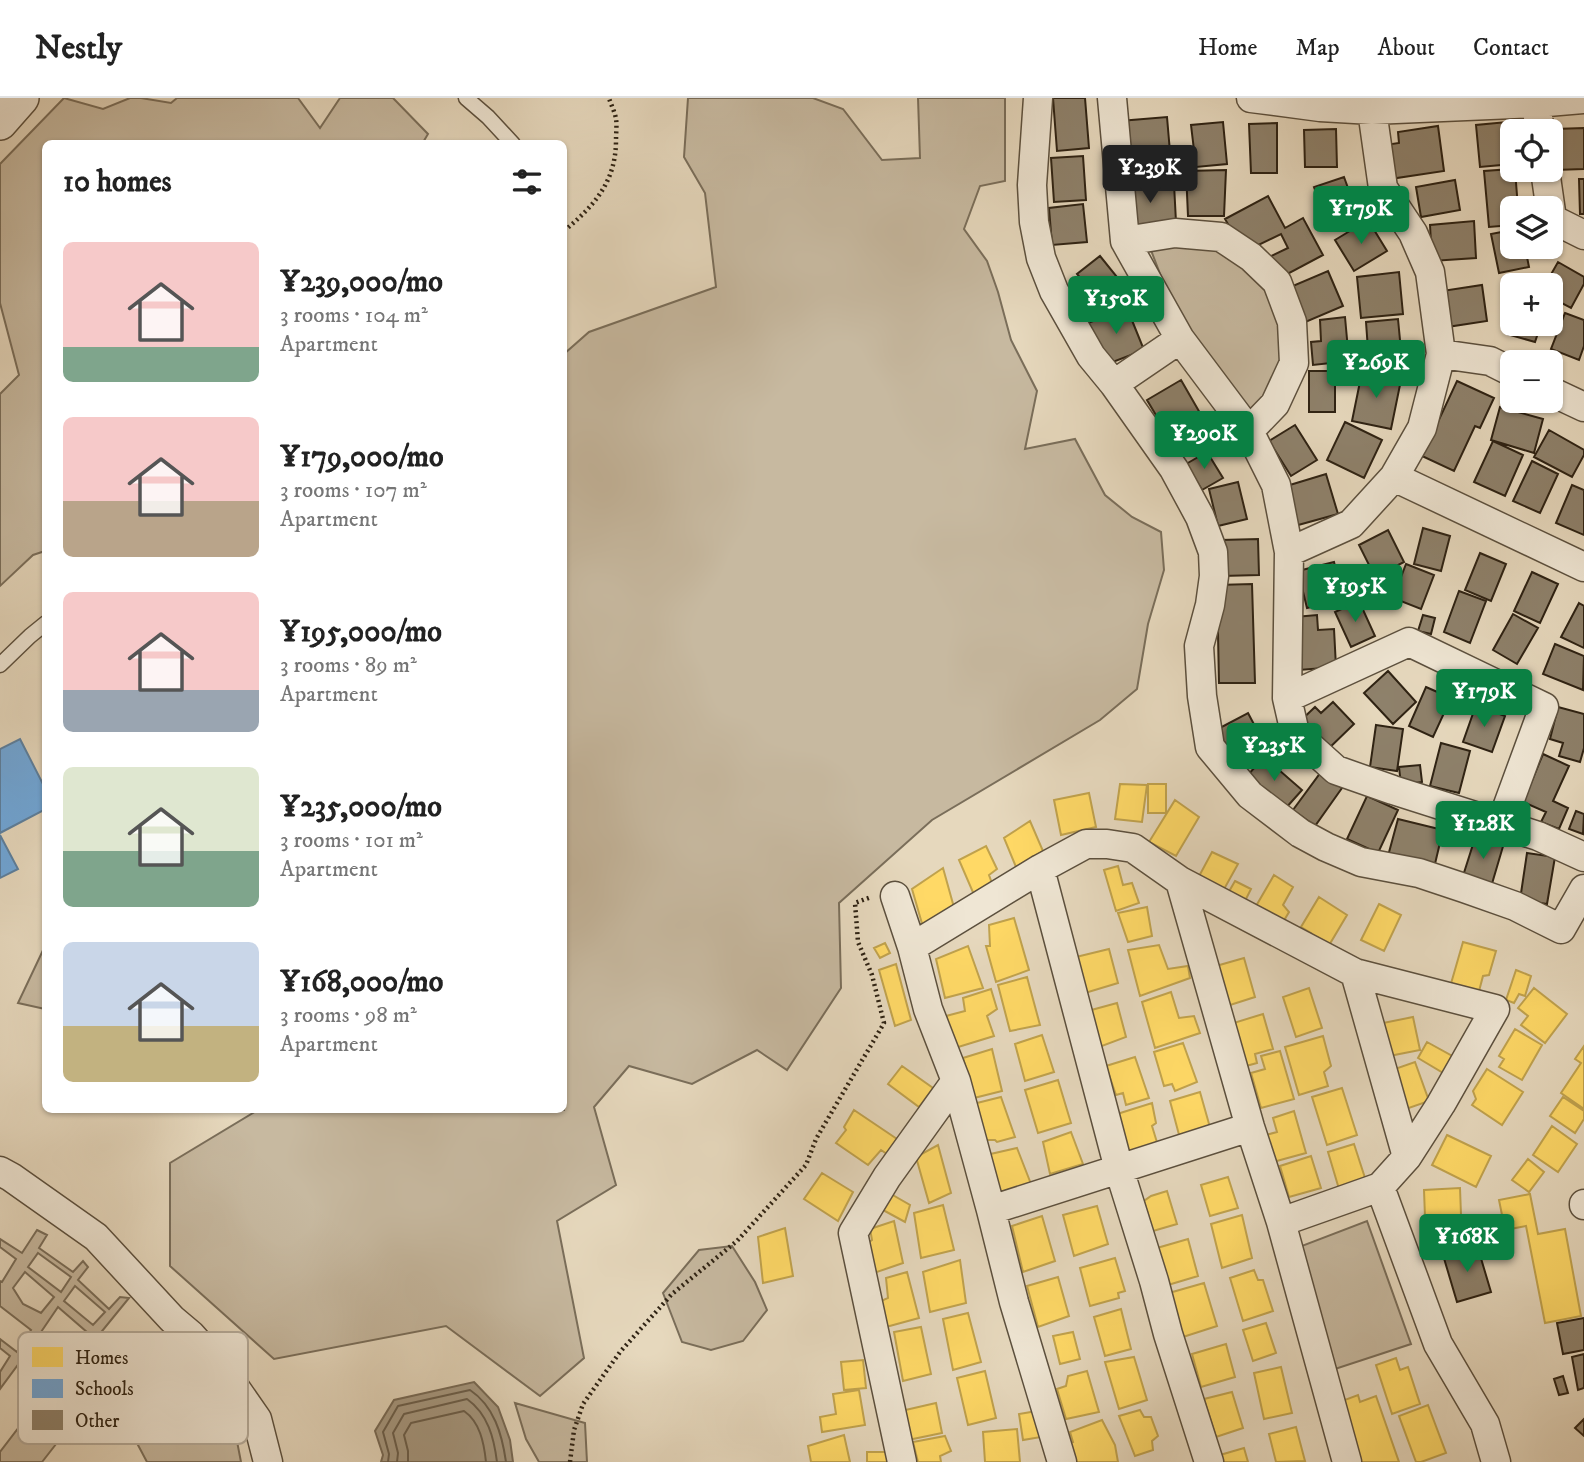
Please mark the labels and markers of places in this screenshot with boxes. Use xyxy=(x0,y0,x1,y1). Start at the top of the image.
pin: ¥239K xyxy=(1101,146,1199,205)
pin: ¥179K xyxy=(1312,186,1410,246)
pin: ¥150K xyxy=(1067,276,1165,336)
pin: ¥269K xyxy=(1327,341,1425,400)
pin: ¥290K xyxy=(1155,412,1253,471)
pin: ¥195K xyxy=(1306,564,1404,624)
pin: ¥179K xyxy=(1435,670,1533,729)
pin: ¥235K xyxy=(1225,724,1323,783)
pin: ¥128K xyxy=(1434,802,1532,861)
pin: ¥168K xyxy=(1418,1214,1516,1274)

